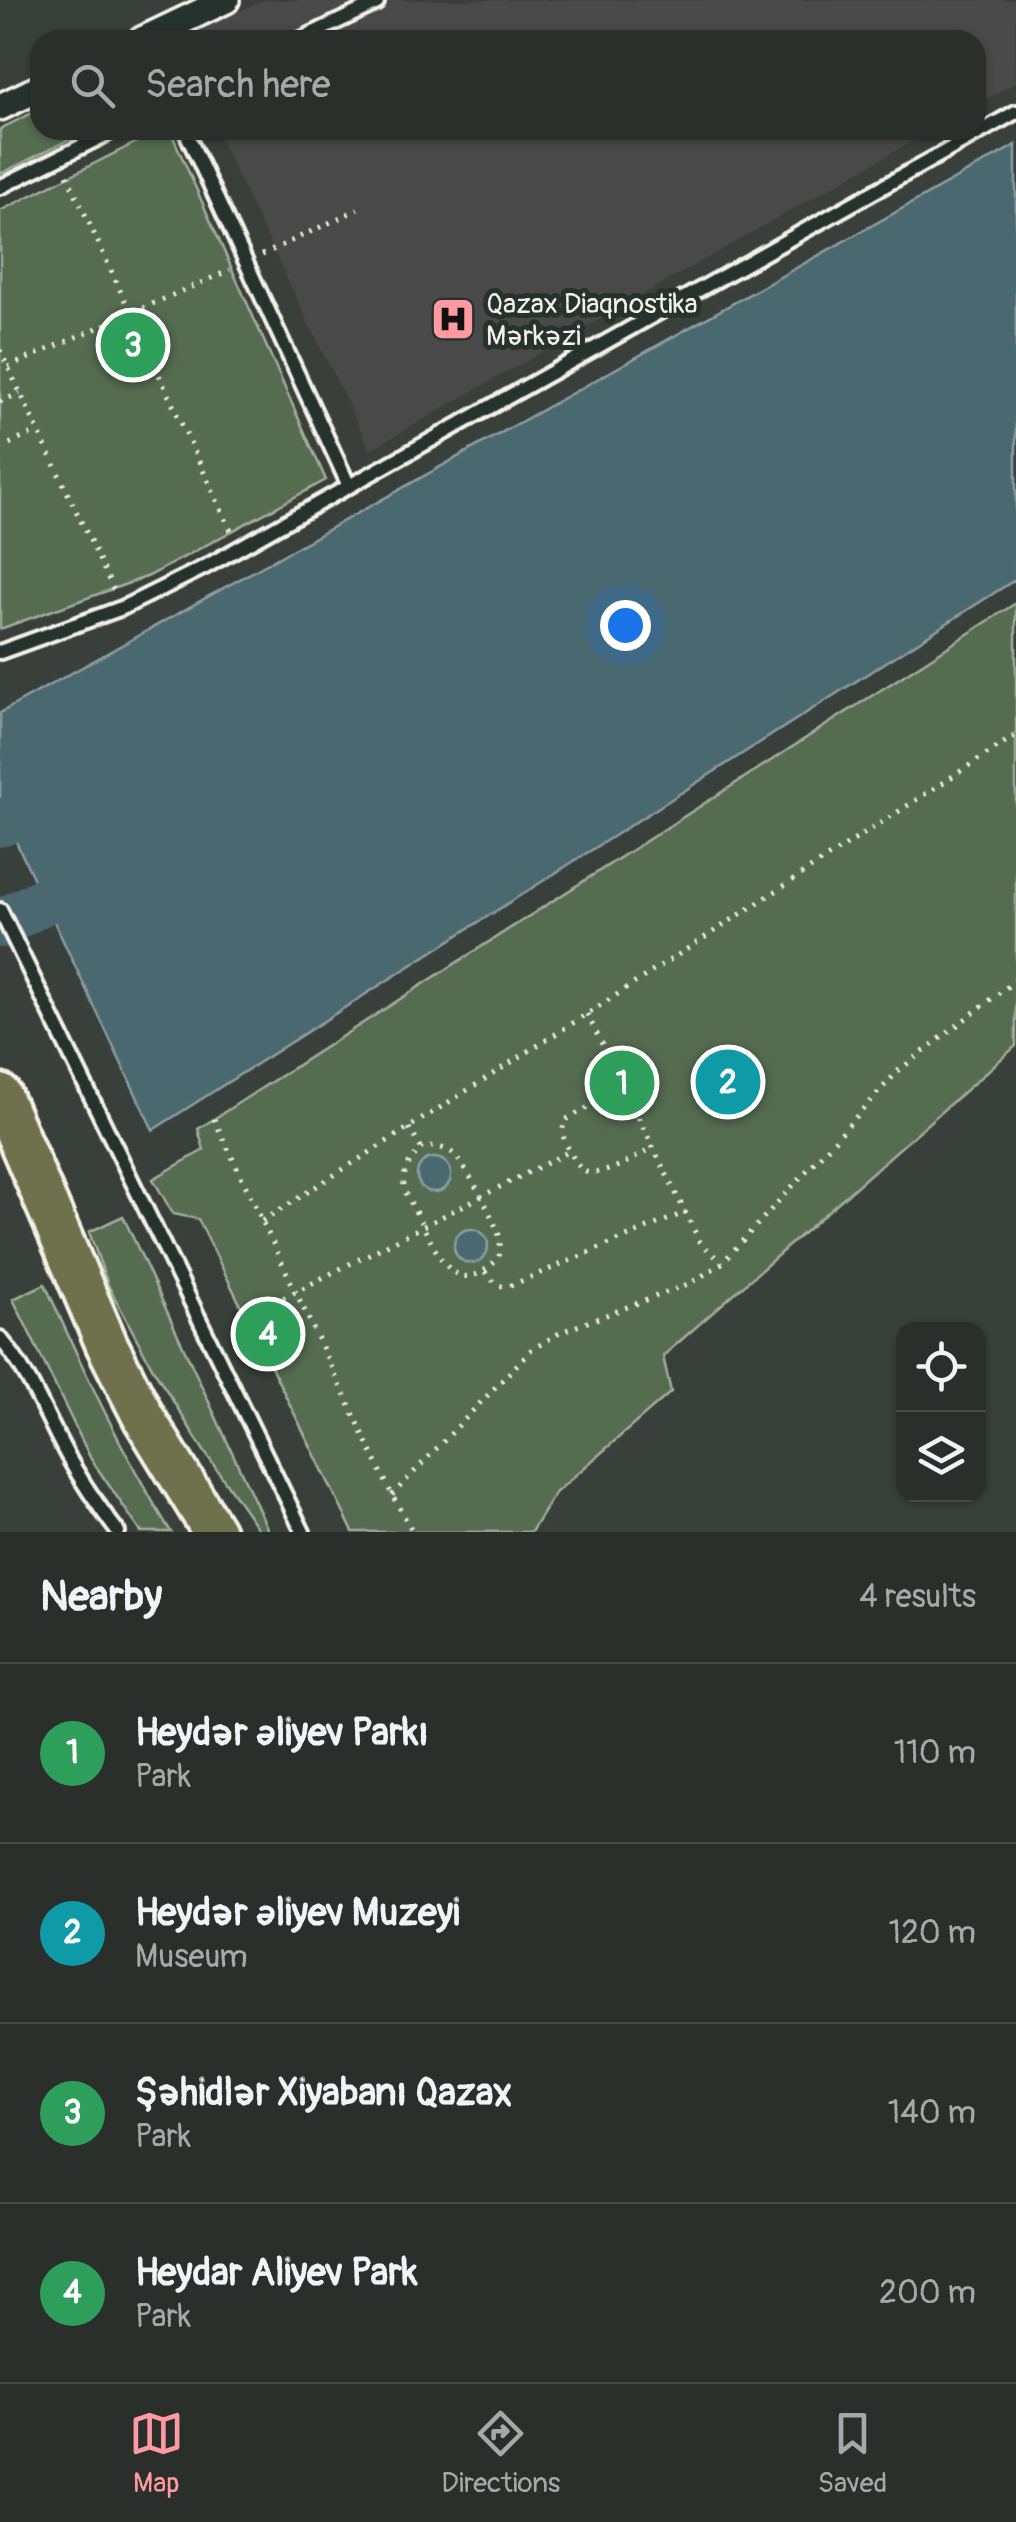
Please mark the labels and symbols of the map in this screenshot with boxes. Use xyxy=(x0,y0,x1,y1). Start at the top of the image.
place label: Qazax Diaqnostika Mərkəzi xyxy=(486,287,697,354)
hospital icon: Qazax Diaqnostika Mərkəzi xyxy=(430,296,476,342)
pin: 3 xyxy=(100,308,166,382)
your location xyxy=(600,600,651,651)
pin: 2 xyxy=(696,1044,760,1120)
pin: 1 xyxy=(590,1046,654,1120)
pin: 4 xyxy=(236,1296,300,1372)

